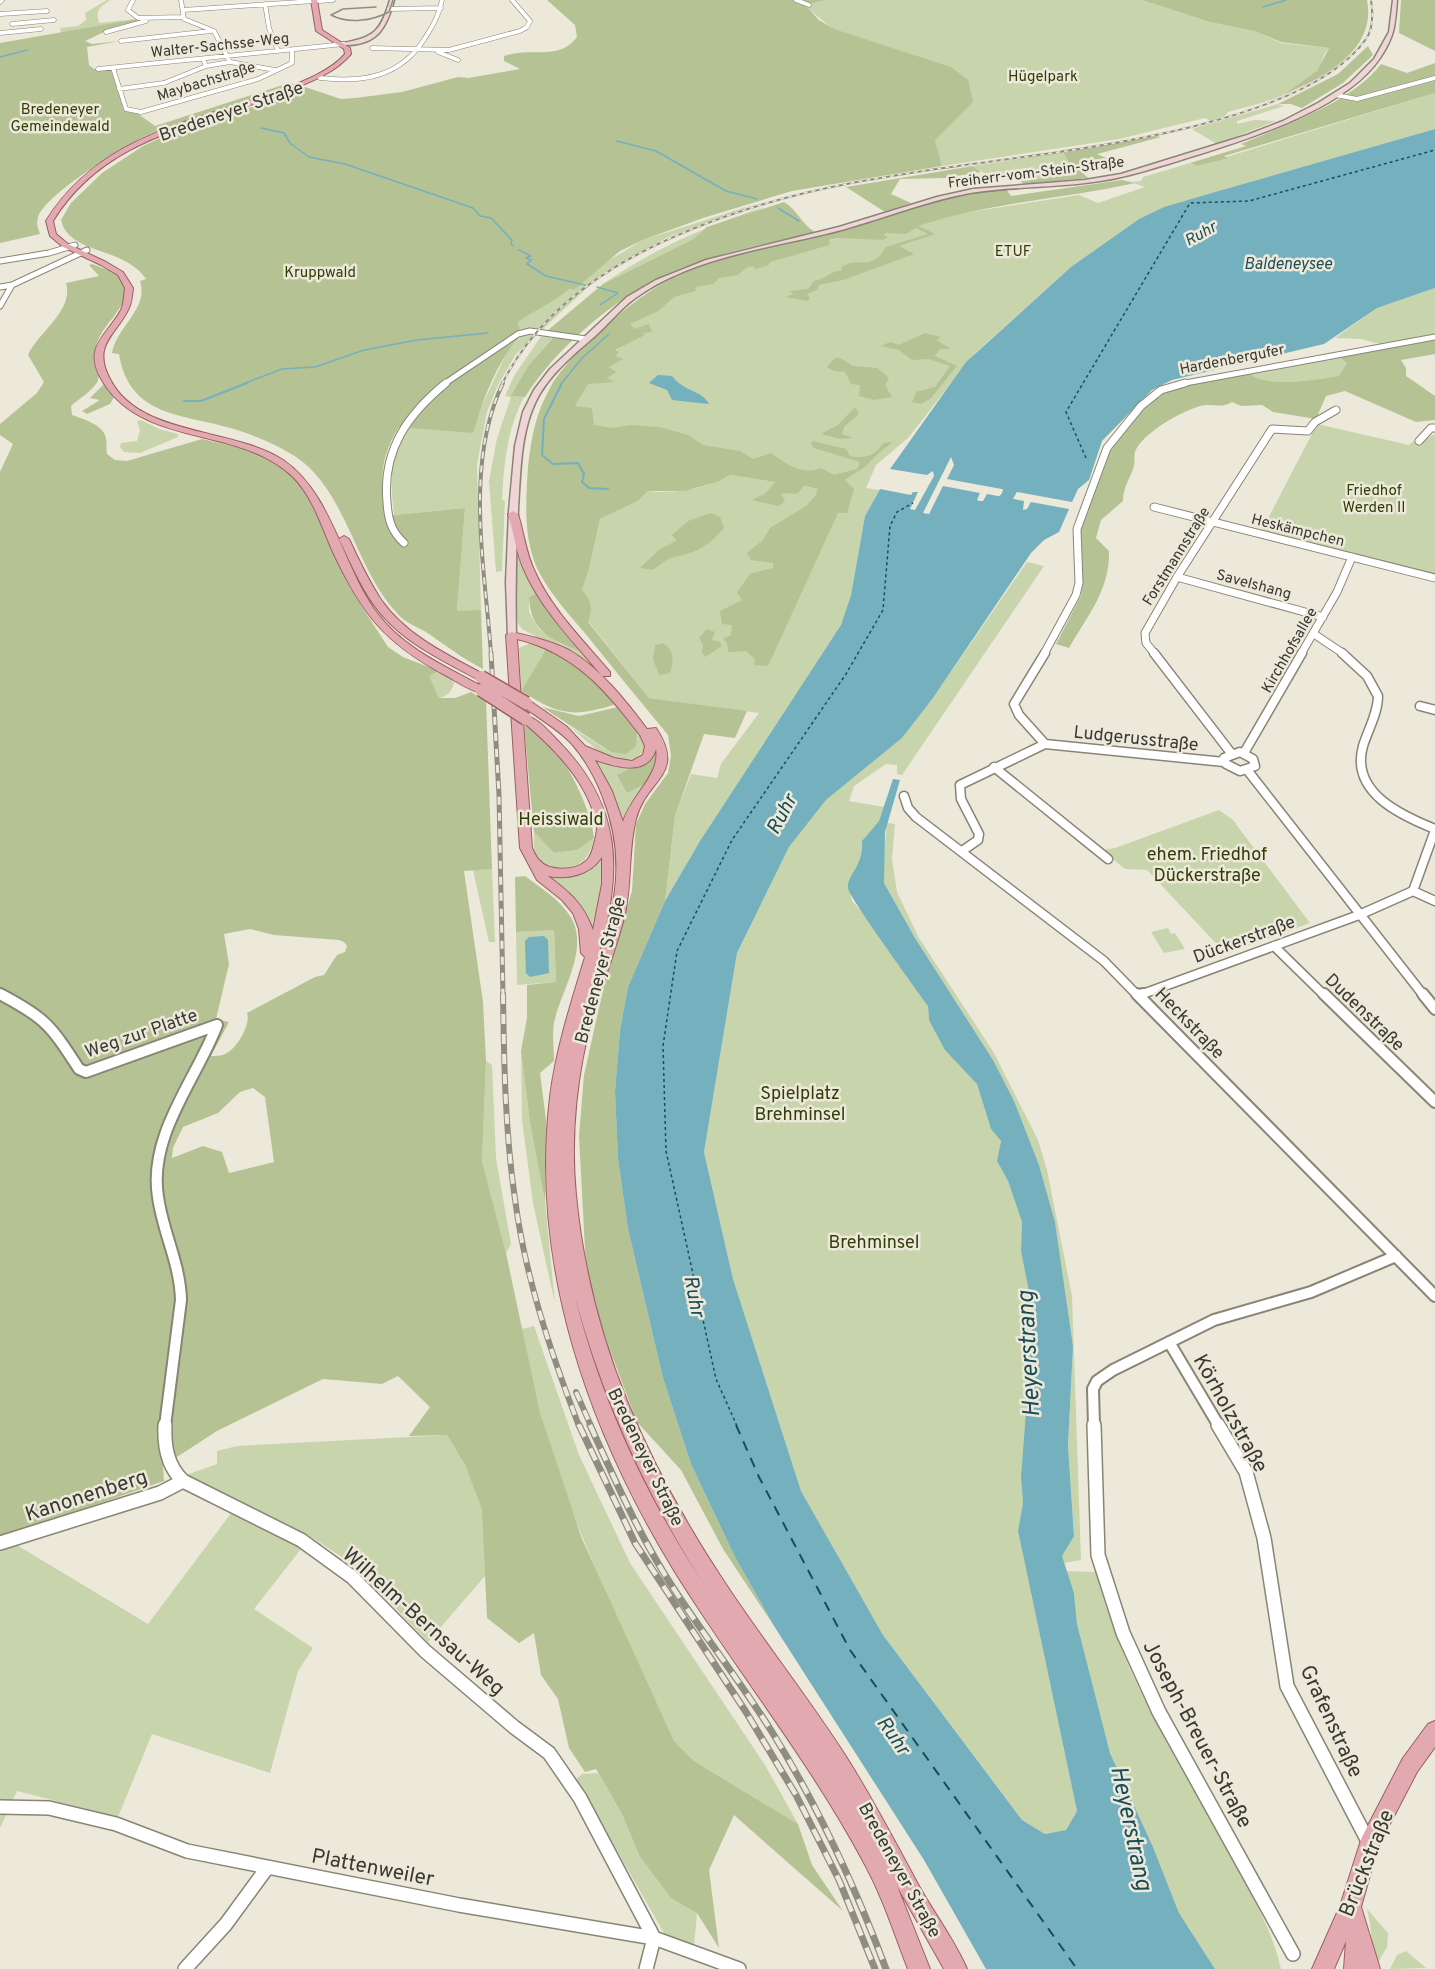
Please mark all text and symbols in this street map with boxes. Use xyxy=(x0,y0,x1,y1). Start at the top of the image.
street label: Walter-Sachsse-Weg xyxy=(150,30,290,63)
street label: Maybachstraße xyxy=(155,58,258,106)
park label: Hügelpark xyxy=(1008,68,1078,87)
street label: Bredeneyer Straße xyxy=(156,77,307,148)
park label: Bredeneyer Gemeindewald xyxy=(10,101,110,137)
street label: Freiherr-vom-Stein-Straße xyxy=(947,153,1125,194)
water label: Ruhr xyxy=(1181,217,1222,252)
park label: ETUF xyxy=(995,243,1031,262)
water label: Baldeneysee xyxy=(1244,255,1333,275)
park label: Kruppwald xyxy=(284,264,356,283)
street label: Hardenbergufer xyxy=(1178,341,1287,380)
park label: Friedhof Werden II xyxy=(1342,482,1406,518)
street label: Forstmannstraße xyxy=(1139,504,1215,610)
street label: Heskämpchen xyxy=(1249,511,1346,552)
street label: Savelshang xyxy=(1214,566,1293,605)
street label: Kirchhofsallee xyxy=(1258,605,1322,697)
street label: Ludgerusstraße xyxy=(1072,721,1200,757)
water label: Ruhr xyxy=(761,789,805,840)
park label: Heissiwald xyxy=(518,809,604,832)
park label: ehem. Friedhof Dückerstraße xyxy=(1147,844,1267,888)
street label: Bredeneyer Straße xyxy=(571,894,632,1046)
street label: Dückerstraße xyxy=(1190,911,1299,970)
street label: Dudenstraße xyxy=(1319,969,1409,1057)
street label: Heckstraße xyxy=(1149,983,1229,1065)
street label: Weg zur Platte xyxy=(82,1004,201,1064)
park label: Spielplatz Brehminsel xyxy=(754,1083,846,1127)
park label: Brehminsel xyxy=(828,1232,920,1255)
water label: Ruhr xyxy=(676,1273,710,1321)
water label: Heyerstrang xyxy=(1012,1289,1048,1418)
street label: Körholzstraße xyxy=(1186,1350,1273,1478)
street label: Bredeneyer Straße xyxy=(601,1385,688,1531)
street label: Kanonenberg xyxy=(22,1464,151,1529)
street label: Wilhelm-Bernsau-Weg xyxy=(336,1542,510,1702)
street label: Joseph-Breuer-Straße xyxy=(1136,1636,1258,1833)
street label: Grafenstraße xyxy=(1293,1661,1369,1782)
water label: Ruhr xyxy=(870,1712,916,1762)
water label: Heyerstrang xyxy=(1102,1763,1158,1895)
street label: Bredeneyer Straße xyxy=(852,1799,945,1942)
street label: Brückstraße xyxy=(1334,1806,1401,1921)
street label: Plattenweiler xyxy=(309,1843,436,1894)

